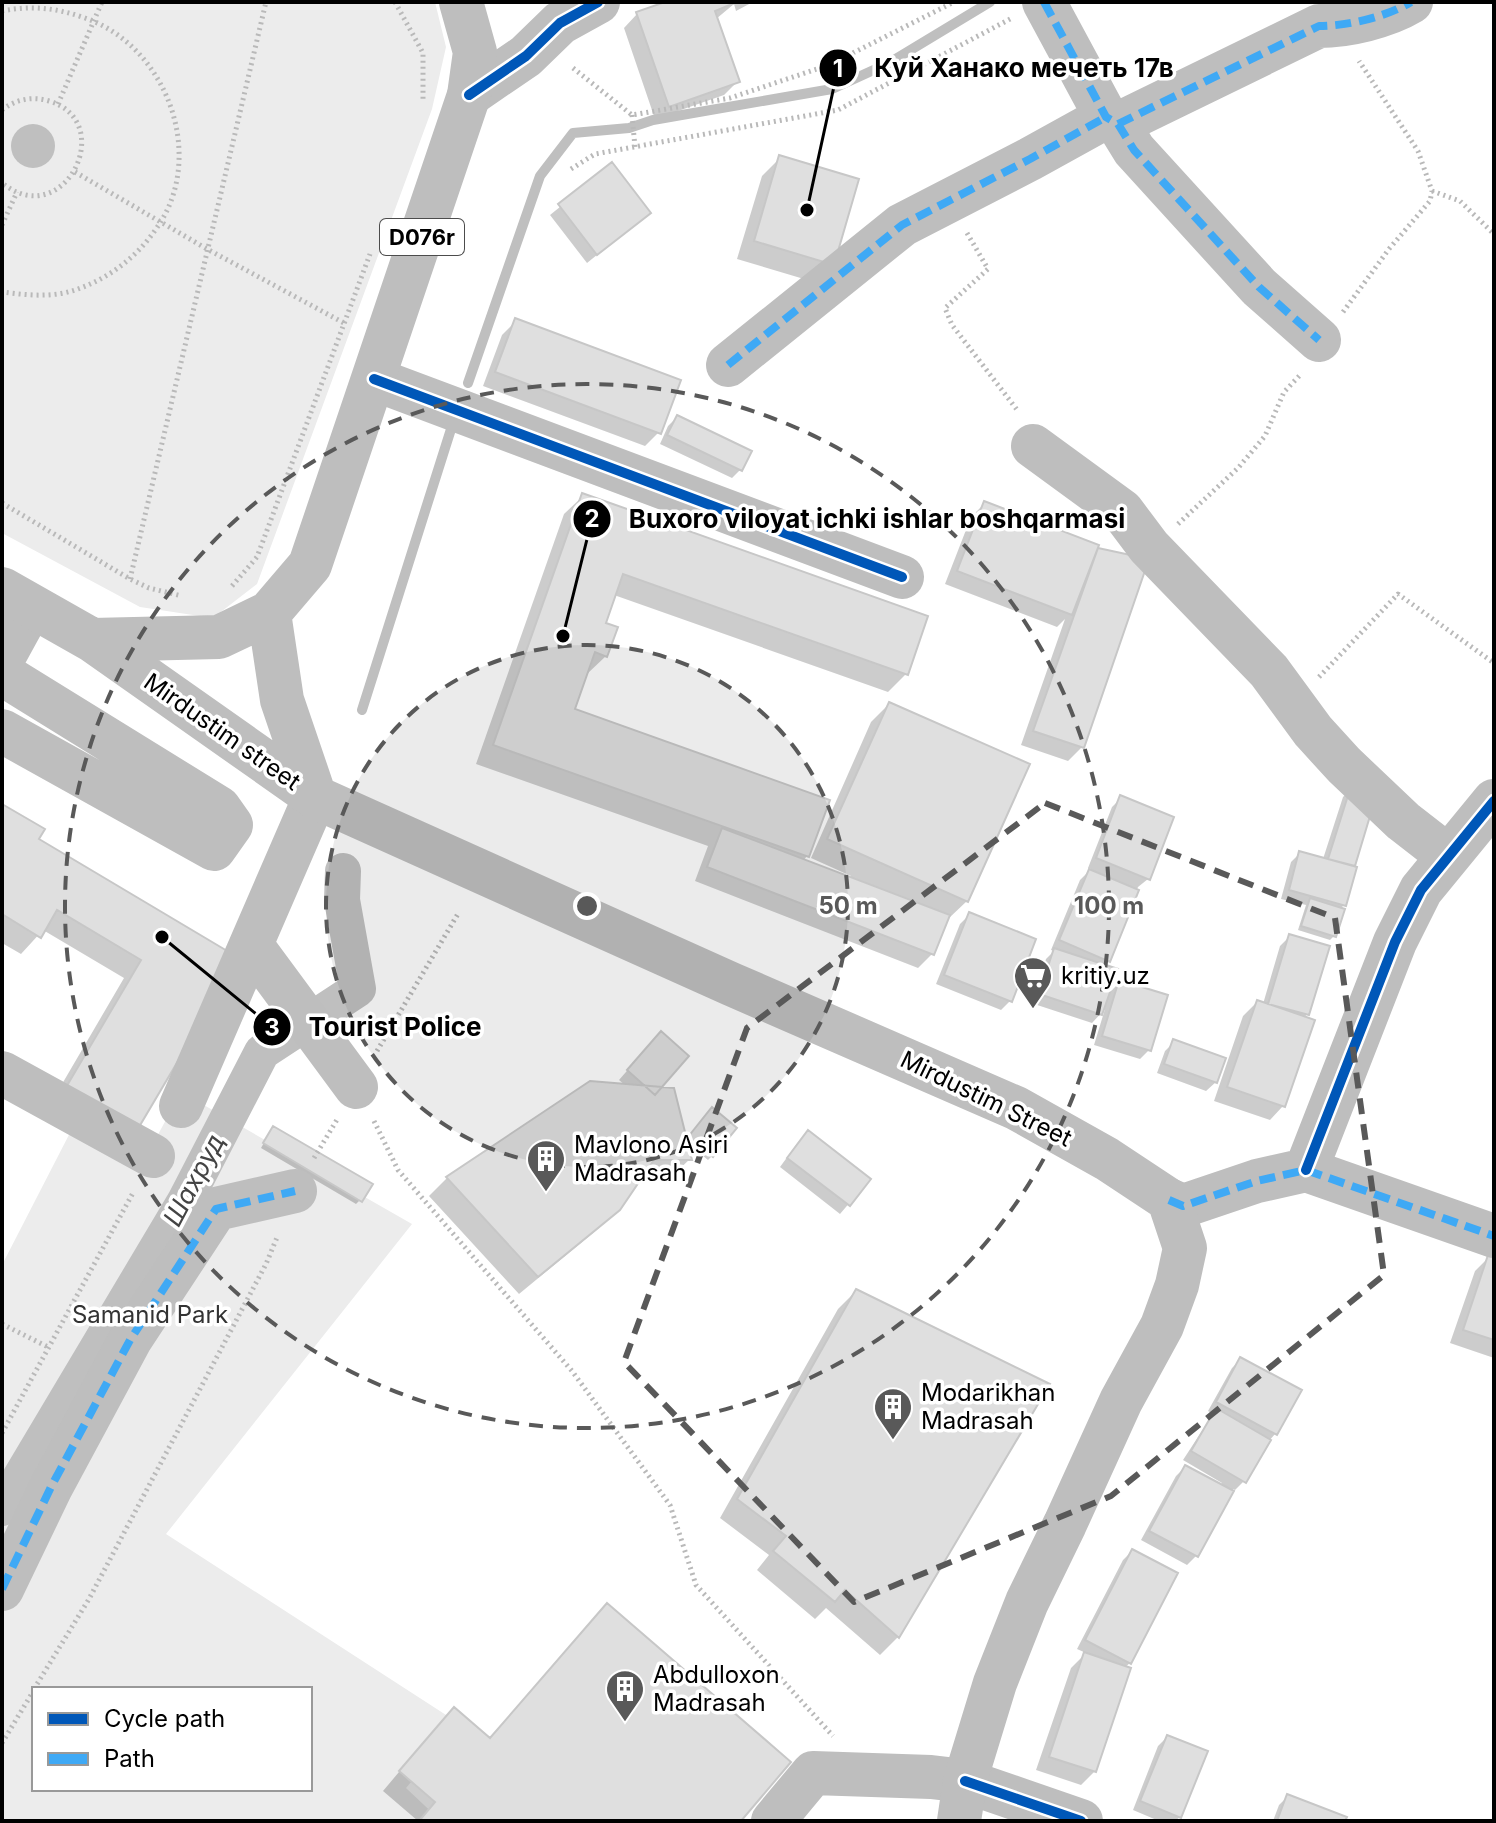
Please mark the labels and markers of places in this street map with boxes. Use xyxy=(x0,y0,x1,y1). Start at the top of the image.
callout: Куй Ханако мечеть 17в xyxy=(818,43,1189,93)
callout: Buxoro viloyat ichki ishlar boshqarmasi xyxy=(572,494,1141,544)
centre of rings xyxy=(573,892,601,920)
supermarket icon: kritiy.uz xyxy=(1012,955,1054,1010)
place label: kritiy.uz xyxy=(1061,961,1150,990)
callout: Tourist Police xyxy=(252,1002,497,1052)
place label: Mavlono Asiri Madrasah xyxy=(574,1130,728,1187)
building icon: Mavlono Asiri Madrasah xyxy=(525,1138,567,1193)
place label: Modarikhan Madrasah xyxy=(921,1378,1055,1435)
building icon: Modarikhan Madrasah xyxy=(872,1386,914,1441)
place label: Abdulloxon Madrasah xyxy=(653,1660,780,1717)
building icon: Abdulloxon Madrasah xyxy=(604,1668,646,1723)

